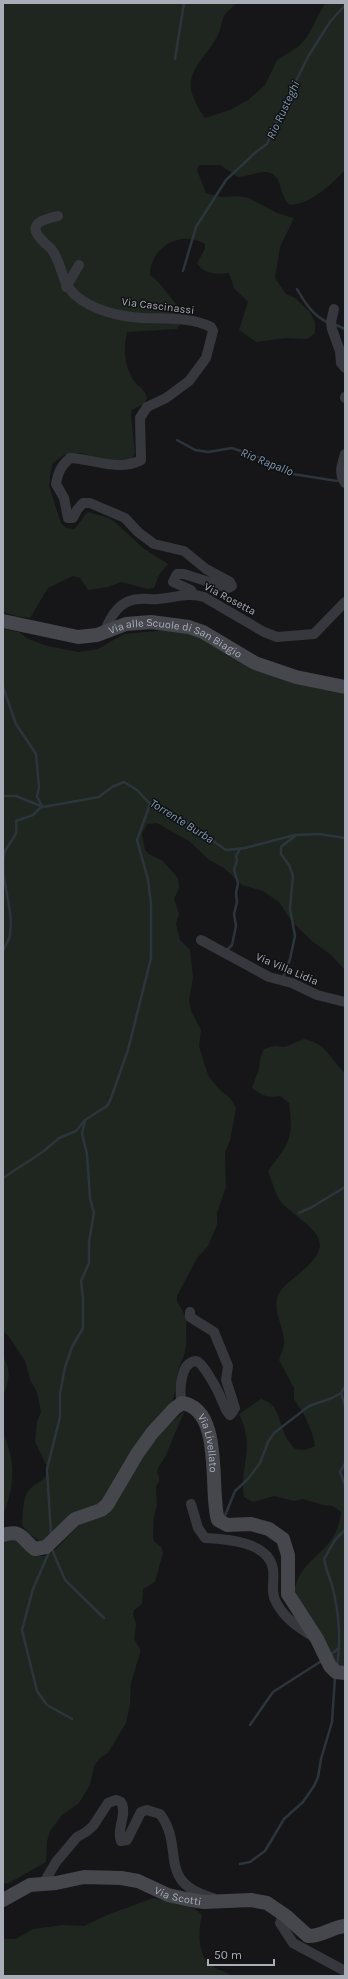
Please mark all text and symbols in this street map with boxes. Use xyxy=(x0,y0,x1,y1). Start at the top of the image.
water label: Rio Rusteghi xyxy=(263,79,303,141)
street label: Via Cascinassi xyxy=(121,295,195,317)
water label: Rio Rapallo xyxy=(239,445,295,479)
street label: Via Rosetta xyxy=(202,580,258,618)
street label: Via alle Scuole di San Biagio xyxy=(106,615,245,660)
water label: Torrente Burba xyxy=(147,796,217,846)
street label: Via Villa Lidia xyxy=(254,950,320,988)
street label: Via Livellato xyxy=(195,1411,220,1473)
street label: Via Scotti xyxy=(153,1883,202,1908)
scale bar xyxy=(208,1941,274,1967)
text: 50 m xyxy=(214,1948,242,1962)

